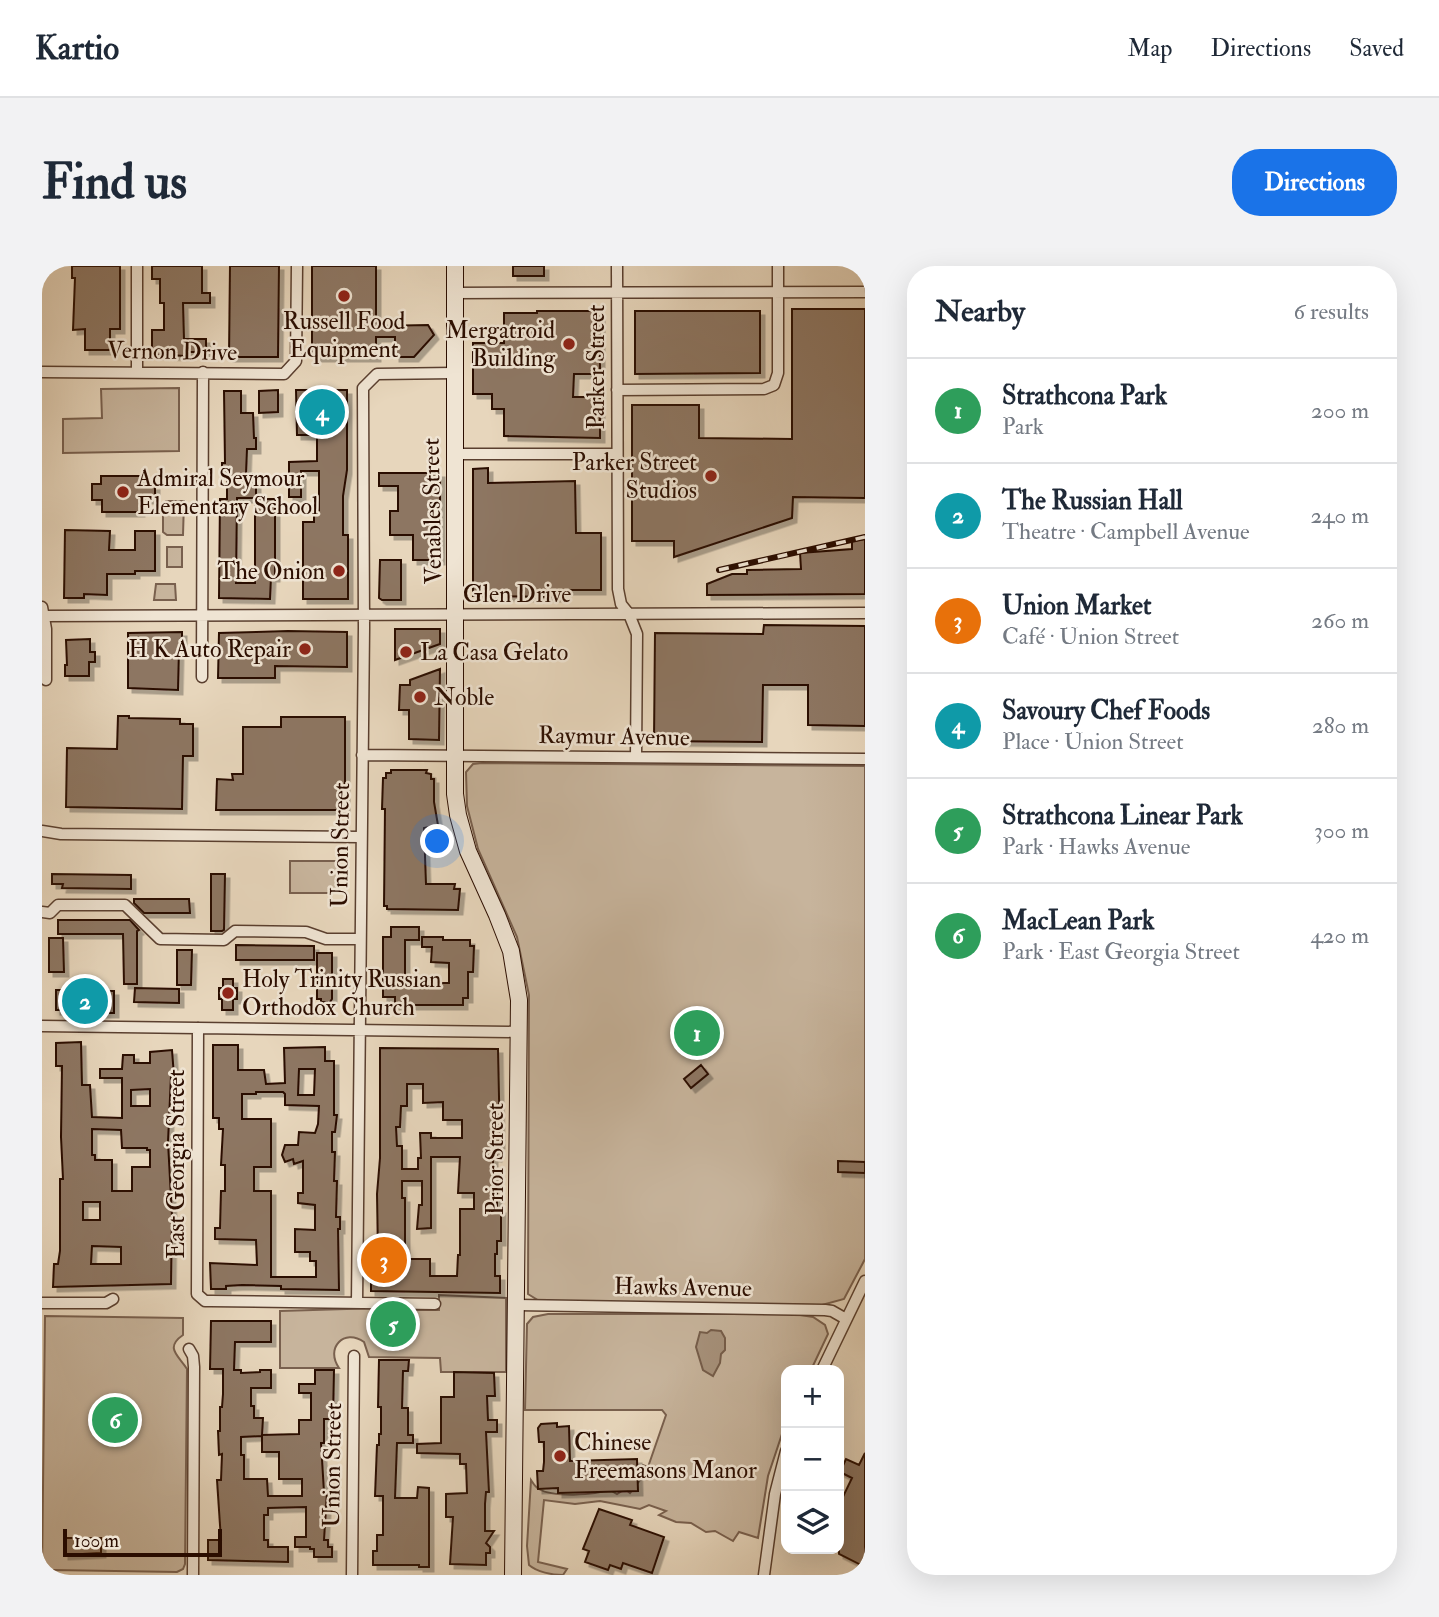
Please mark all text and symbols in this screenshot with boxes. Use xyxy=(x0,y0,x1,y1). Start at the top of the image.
text: Kartio xyxy=(35,28,119,69)
text: Map xyxy=(1127,33,1172,64)
text: Directions xyxy=(1210,33,1311,64)
text: Saved xyxy=(1349,33,1404,64)
button: Directions xyxy=(1232,149,1397,216)
text: Find us xyxy=(42,152,187,213)
marker: Russell Food Equipment xyxy=(336,288,352,304)
text: Nearby xyxy=(935,293,1025,330)
text: 6 results xyxy=(1294,297,1369,326)
street label: Parker Street xyxy=(581,304,612,430)
place label: Russell Food Equipment xyxy=(283,306,405,365)
place label: Mergatroid Building xyxy=(445,315,556,374)
street label: Vernon Drive xyxy=(107,335,237,368)
marker: Mergatroid Building xyxy=(561,336,577,352)
text: Strathcona Park xyxy=(1002,380,1167,412)
pin: 4 xyxy=(299,386,345,438)
text: 1 xyxy=(954,396,962,425)
text: 200 m xyxy=(1311,396,1369,425)
text: Park xyxy=(1002,412,1044,441)
street label: Venables Street xyxy=(416,437,449,584)
place label: Parker Street Studios xyxy=(572,447,697,506)
place label: Admiral Seymour Elementary School xyxy=(136,463,318,522)
marker: Parker Street Studios xyxy=(703,468,719,484)
marker: Admiral Seymour Elementary School xyxy=(115,484,131,500)
text: The Russian Hall xyxy=(1002,485,1183,517)
text: 2 xyxy=(952,501,964,530)
text: 240 m xyxy=(1310,501,1369,530)
text: Theatre · Campbell Avenue xyxy=(1002,517,1250,546)
place label: The Onion xyxy=(217,556,325,587)
marker: The Onion xyxy=(331,563,347,579)
street label: Glen Drive xyxy=(463,579,571,610)
text: Union Market xyxy=(1002,590,1151,622)
text: 3 xyxy=(954,606,962,635)
text: 260 m xyxy=(1311,606,1369,635)
text: Café · Union Street xyxy=(1002,622,1179,651)
place label: H K Auto Repair xyxy=(128,634,291,665)
place label: La Casa Gelato xyxy=(420,637,568,668)
marker: H K Auto Repair xyxy=(297,641,313,657)
marker: La Casa Gelato xyxy=(398,644,414,660)
place label: Noble xyxy=(434,682,494,713)
marker: Noble xyxy=(412,689,428,705)
text: Savoury Chef Foods xyxy=(1002,695,1210,727)
text: 4 xyxy=(952,711,964,740)
text: 280 m xyxy=(1312,711,1369,740)
street label: Raymur Avenue xyxy=(538,720,690,753)
text: Place · Union Street xyxy=(1002,727,1184,756)
street label: Union Street xyxy=(324,782,357,908)
text: Strathcona Linear Park xyxy=(1002,800,1243,832)
text: 5 xyxy=(953,816,963,845)
text: 300 m xyxy=(1314,816,1369,845)
your location xyxy=(420,824,454,858)
text: Park · Hawks Avenue xyxy=(1002,832,1190,861)
text: MacLean Park xyxy=(1002,905,1155,937)
text: 6 xyxy=(952,921,964,950)
text: 420 m xyxy=(1310,921,1369,950)
text: Park · East Georgia Street xyxy=(1002,937,1240,966)
place label: Holy Trinity Russian Orthodox Church xyxy=(242,964,441,1023)
pin: 2 xyxy=(62,975,108,1027)
marker: Holy Trinity Russian Orthodox Church xyxy=(220,985,236,1001)
pin: 1 xyxy=(674,1007,720,1059)
street label: East Georgia Street xyxy=(161,1069,192,1259)
street label: Prior Street xyxy=(480,1103,511,1215)
pin: 3 xyxy=(361,1234,407,1286)
street label: Hawks Avenue xyxy=(614,1271,752,1304)
pin: 5 xyxy=(370,1298,416,1350)
map controls xyxy=(781,1365,844,1554)
button: + xyxy=(781,1365,844,1428)
pin: 6 xyxy=(92,1394,138,1446)
street label: Union Street xyxy=(316,1402,349,1528)
place label: Chinese Freemasons Manor xyxy=(574,1427,757,1486)
button: − xyxy=(781,1428,844,1491)
marker: Chinese Freemasons Manor xyxy=(552,1448,568,1464)
button: layers xyxy=(781,1491,844,1554)
scale bar xyxy=(63,1526,222,1558)
text: 100 m xyxy=(74,1529,119,1553)

